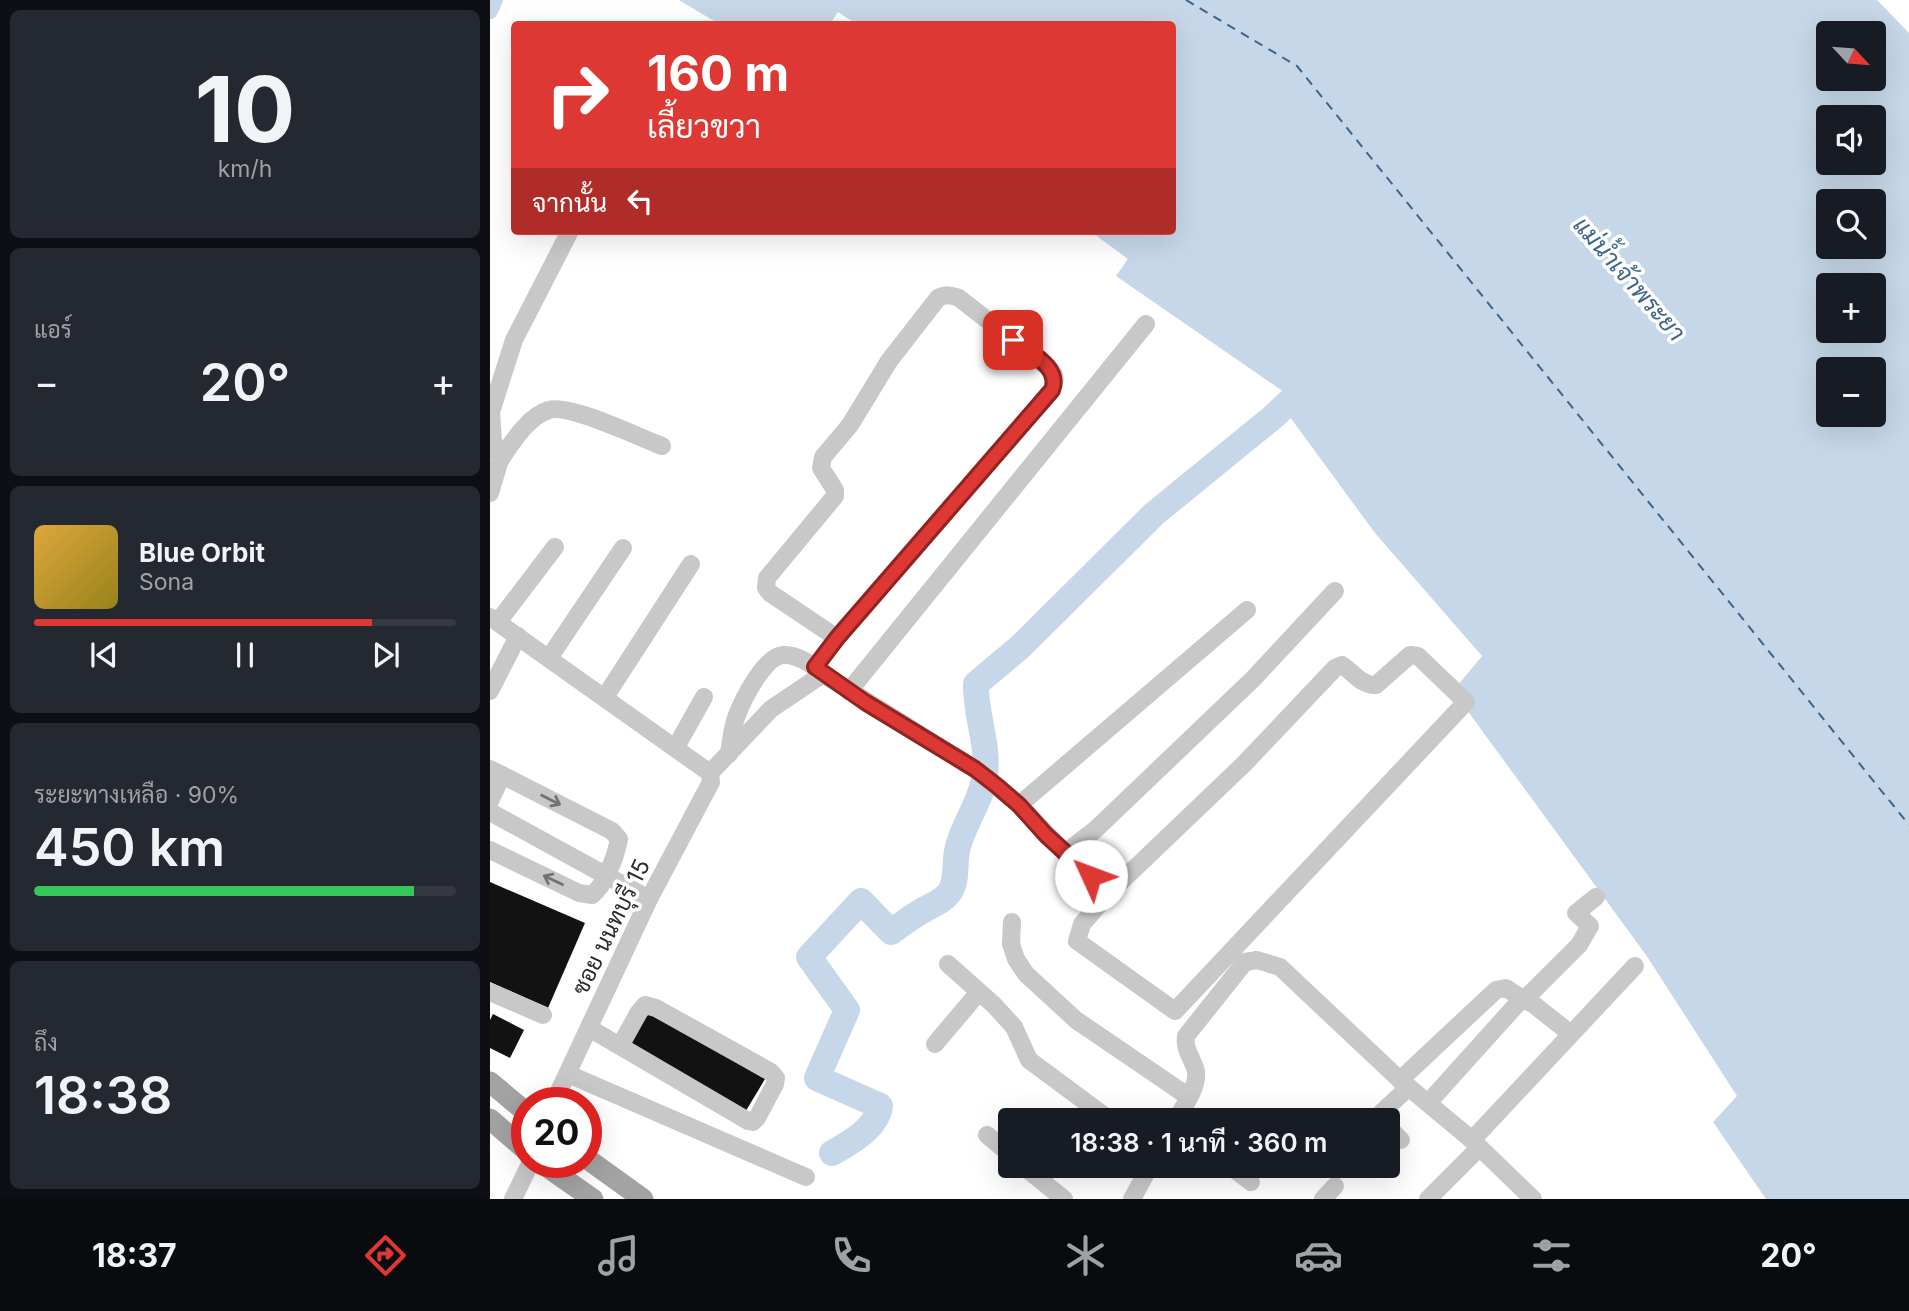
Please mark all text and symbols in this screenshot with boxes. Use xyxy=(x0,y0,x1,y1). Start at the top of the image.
north arrow xyxy=(1816,21,1886,91)
map controls xyxy=(1816,21,1886,427)
text: 160 m xyxy=(647,44,789,103)
icon: right xyxy=(532,49,623,140)
text: 10 xyxy=(195,54,295,164)
button: sound xyxy=(1816,105,1886,175)
text: เลี้ยวขวา xyxy=(647,107,761,146)
text: km/h xyxy=(218,155,272,183)
icon: left xyxy=(621,182,659,220)
text: จากนั้น xyxy=(532,187,607,218)
button: search xyxy=(1816,189,1886,259)
water label: แม่น้ำเจ้าพระยา xyxy=(1568,207,1695,347)
button: + xyxy=(1816,273,1886,343)
pin xyxy=(983,310,1043,370)
text: แอร์ xyxy=(34,316,72,344)
icon: arrive xyxy=(994,321,1032,359)
text: 20° xyxy=(200,351,290,414)
button: − xyxy=(1816,357,1886,427)
text: − xyxy=(34,359,59,405)
text: + xyxy=(431,359,456,405)
text: Blue Orbit xyxy=(139,537,265,568)
text: Sona xyxy=(139,568,194,596)
icon: previous xyxy=(85,636,123,674)
icon: pause xyxy=(226,636,264,674)
icon: next xyxy=(367,636,405,674)
text: ระยะทางเหลือ · 90% xyxy=(34,781,239,809)
one-way arrow xyxy=(540,793,561,807)
text: 450 km xyxy=(34,816,225,879)
position arrow xyxy=(1054,839,1128,913)
street label: ซอย นนทบุรี 15 xyxy=(565,854,658,1000)
one-way arrow xyxy=(543,873,564,887)
text: ถึง xyxy=(34,1029,58,1057)
text: 18:38 xyxy=(34,1064,172,1127)
speed limit sign: 20 xyxy=(511,1087,602,1178)
text: 18:38 · 1 นาที · 360 m xyxy=(1070,1127,1328,1158)
icon: directions xyxy=(361,1231,410,1280)
icon: music xyxy=(594,1231,643,1280)
icon: phone xyxy=(827,1231,876,1280)
icon: climate xyxy=(1061,1231,1110,1280)
icon: car xyxy=(1294,1231,1343,1280)
icon: filters xyxy=(1527,1231,1576,1280)
text: 18:37 xyxy=(92,1236,177,1275)
text: 20° xyxy=(1760,1236,1817,1275)

